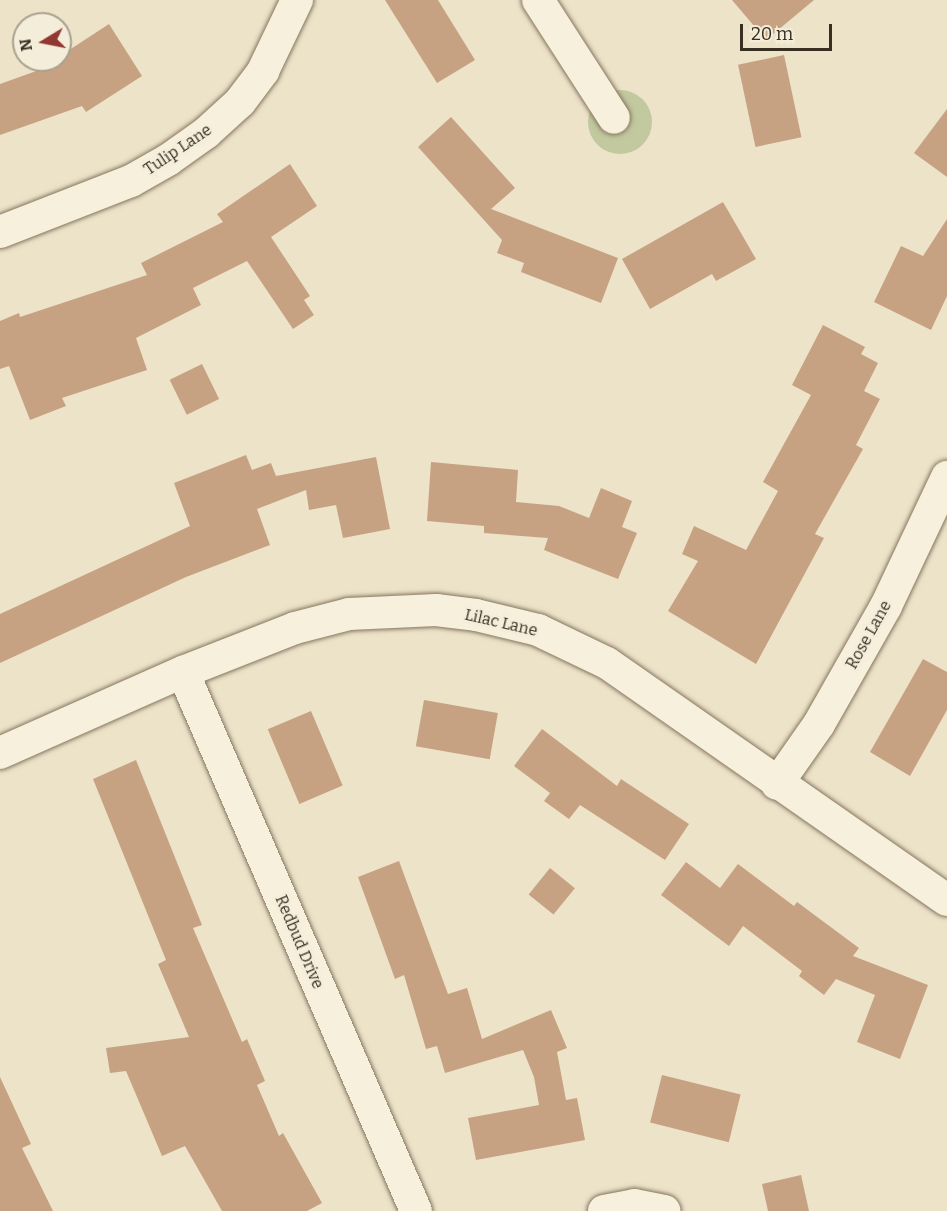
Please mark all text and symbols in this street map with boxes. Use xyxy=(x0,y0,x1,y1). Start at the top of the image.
north arrow xyxy=(12,12,72,72)
scale bar xyxy=(743,12,834,50)
text: 20 m xyxy=(751,23,793,45)
text: N xyxy=(15,37,36,53)
street label: Tulip Lane xyxy=(141,120,215,180)
street label: Rose Lane xyxy=(842,597,896,673)
street label: Lilac Lane xyxy=(463,605,539,641)
street label: Redbud Drive xyxy=(271,892,327,992)

